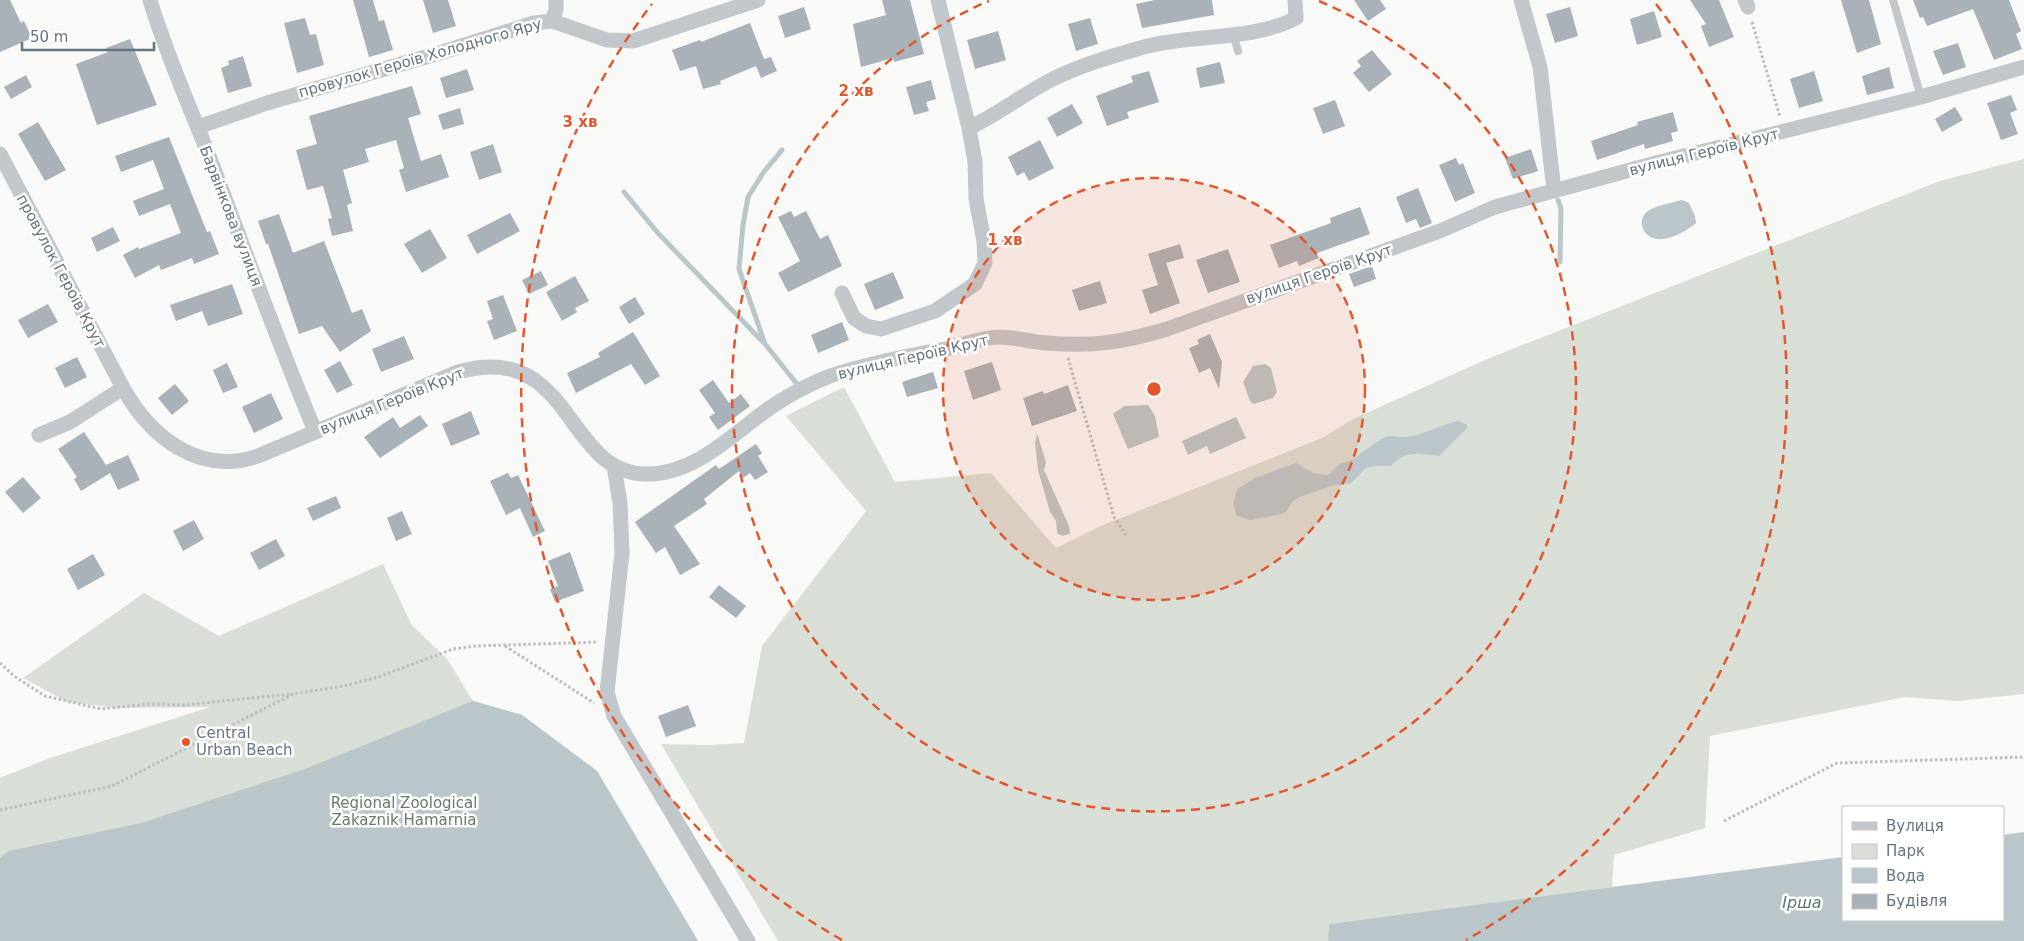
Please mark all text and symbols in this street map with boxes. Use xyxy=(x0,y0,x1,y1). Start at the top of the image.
street label: провулок Героїв Холодного Яру xyxy=(296,15,544,101)
scale bar xyxy=(22,20,155,52)
text: 50 m xyxy=(30,28,68,46)
text: 2 хв xyxy=(839,82,873,100)
text: 3 хв xyxy=(563,113,597,131)
street label: вулиця Героїв Крут xyxy=(1627,125,1781,179)
street label: Барвінкова вулиця xyxy=(196,143,266,289)
street label: провулок Героїв Крут xyxy=(13,191,109,351)
text: 1 хв xyxy=(988,231,1022,249)
street label: вулиця Героїв Крут xyxy=(1243,240,1395,308)
street label: вулиця Героїв Крут xyxy=(836,331,990,383)
street label: вулиця Героїв Крут xyxy=(317,364,467,438)
centre of rings xyxy=(1145,380,1163,398)
place label: Central Urban Beach xyxy=(196,724,293,759)
marker: Central Urban Beach xyxy=(180,736,192,748)
park label: Regional Zoological Zakaznik Hamarnia xyxy=(331,794,477,829)
legend xyxy=(1842,806,2004,921)
text: Вулиця xyxy=(1886,817,1944,835)
text: Парк xyxy=(1886,842,1925,860)
text: Вода xyxy=(1886,867,1925,885)
text: Будівля xyxy=(1886,892,1947,910)
water label: Ірша xyxy=(1782,893,1822,912)

